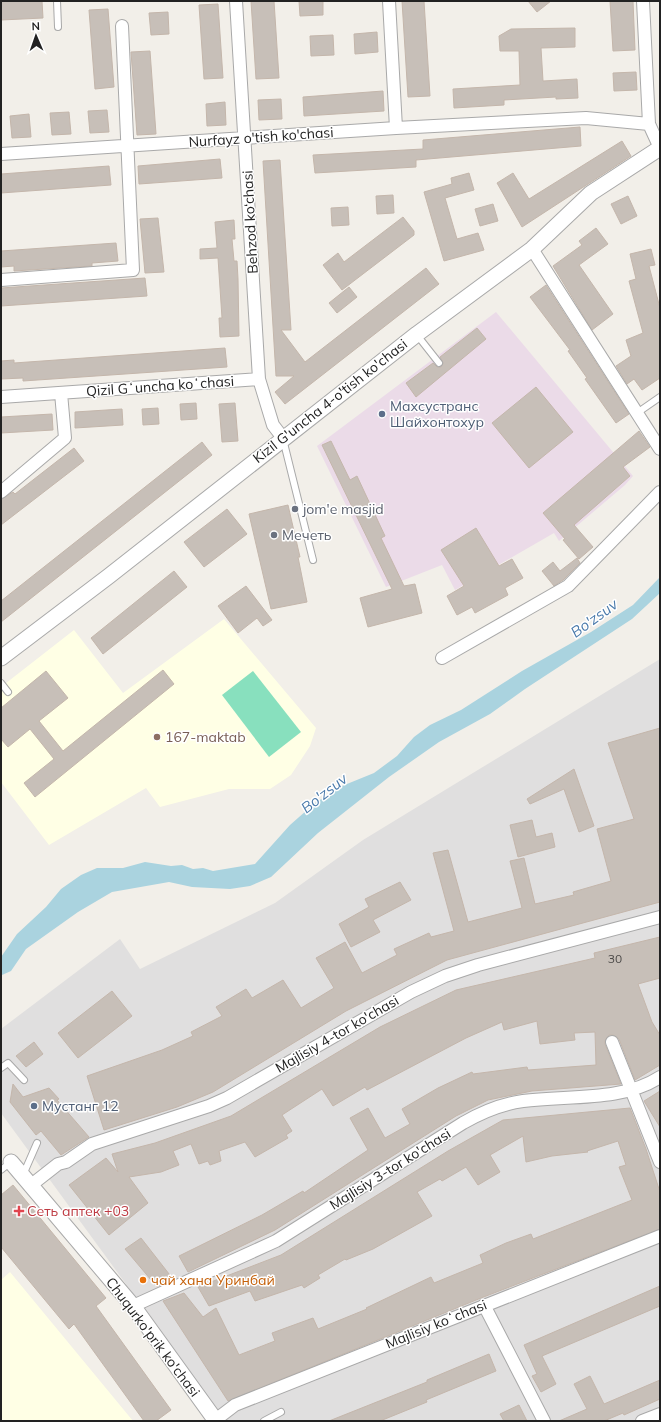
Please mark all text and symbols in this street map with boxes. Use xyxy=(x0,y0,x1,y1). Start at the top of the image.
north arrow xyxy=(16,16,56,56)
text: N xyxy=(31,19,40,33)
street label: Nurfayz o'tish ko'chasi xyxy=(188,123,334,151)
street label: Behzod ko‘chasi xyxy=(238,170,262,274)
street label: Kizil G'uncha 4-o'tish ko'chasi xyxy=(249,335,411,467)
street label: Qizil Gʻuncha koʻchasi xyxy=(85,372,235,400)
place label: Махсустранс Шайхонтохур xyxy=(390,397,484,431)
marker: Махсустранс Шайхонтохур xyxy=(377,409,387,419)
place label: jom'e masjid xyxy=(302,500,384,518)
marker: jom'e masjid xyxy=(290,504,300,514)
place label: Мечеть xyxy=(282,526,332,544)
marker: Мечеть xyxy=(269,530,279,540)
water label: Bo'zsuv xyxy=(567,594,622,642)
place label: 167-maktab xyxy=(165,728,246,746)
marker: 167-maktab xyxy=(152,732,162,742)
water label: Bo'zsuv xyxy=(297,768,352,817)
house number: 30 xyxy=(608,951,622,966)
street label: Majlisiy 4-tor ko'chasi xyxy=(272,991,402,1077)
place label: Мустанг 12 xyxy=(42,1097,119,1115)
marker: Мустанг 12 xyxy=(29,1101,39,1111)
street label: Majlisiy 3-tor ko'chasi xyxy=(326,1124,454,1214)
place label: Сеть аптек +03 xyxy=(27,1202,129,1220)
marker: Сеть аптек +03 xyxy=(14,1206,24,1216)
place label: чай хана Уринбай xyxy=(151,1271,275,1289)
street label: Chuqurko'prik ko'chasi xyxy=(102,1274,204,1400)
marker: чай хана Уринбай xyxy=(138,1275,148,1285)
street label: Majlisiy koʻchasi xyxy=(383,1295,489,1353)

